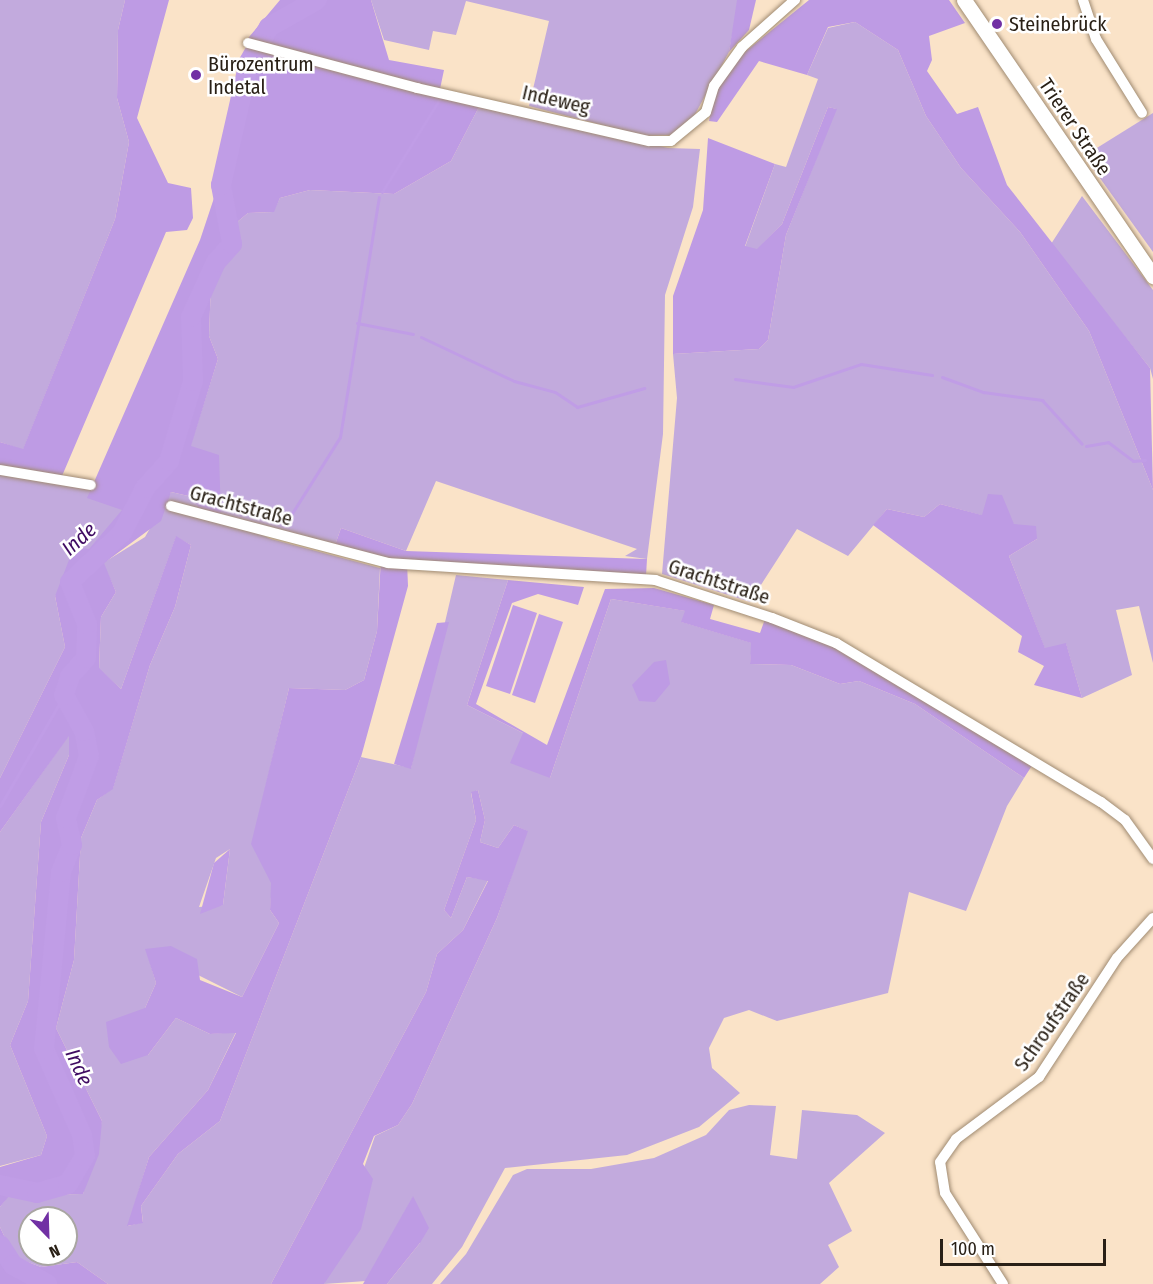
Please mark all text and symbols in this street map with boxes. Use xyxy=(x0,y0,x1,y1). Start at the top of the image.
place label: Steinebrück xyxy=(1009,12,1106,36)
marker: Steinebrück xyxy=(990,17,1004,31)
place label: Bürozentrum Indetal xyxy=(208,52,314,99)
marker: Bürozentrum Indetal xyxy=(189,68,203,82)
street label: Trierer Straße xyxy=(1034,74,1116,180)
street label: Indeweg xyxy=(520,81,592,119)
street label: Grachtstraße xyxy=(187,481,295,531)
water label: Inde xyxy=(57,517,101,561)
street label: Grachtstraße xyxy=(665,554,773,610)
street label: Schroufstraße xyxy=(1009,968,1095,1076)
water label: Inde xyxy=(60,1045,98,1089)
north arrow xyxy=(18,1206,78,1266)
scale bar xyxy=(943,1227,1110,1265)
text: 100 m xyxy=(951,1238,995,1260)
text: N xyxy=(46,1241,63,1262)

